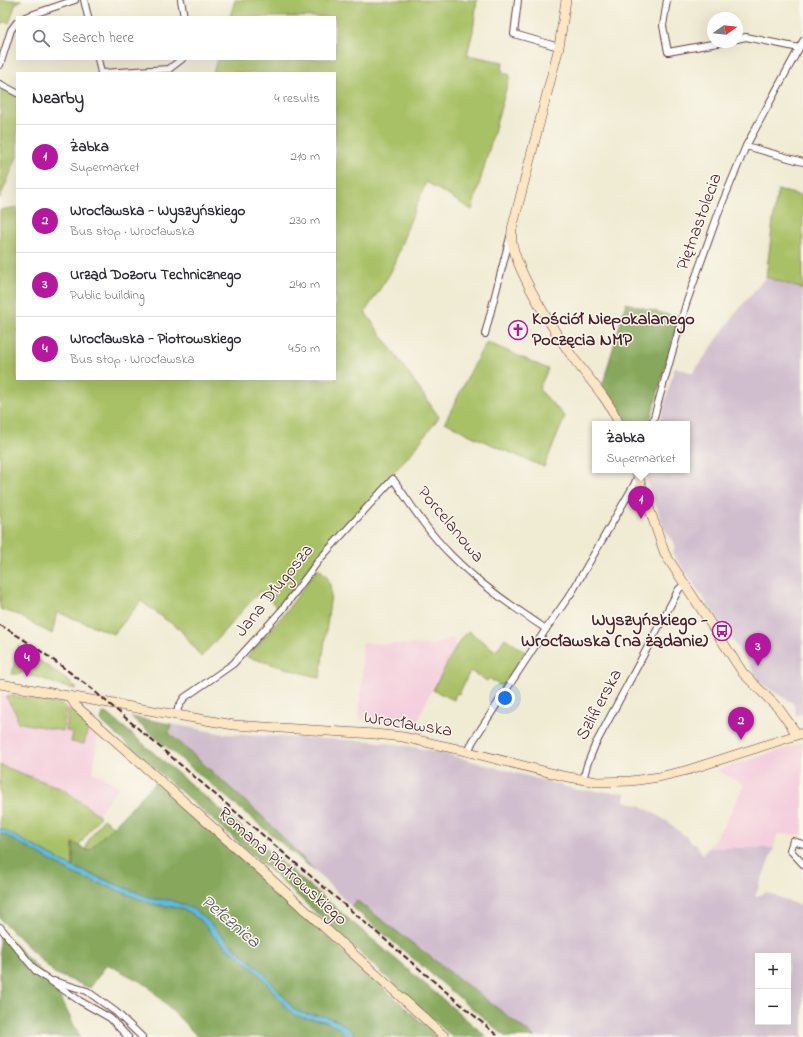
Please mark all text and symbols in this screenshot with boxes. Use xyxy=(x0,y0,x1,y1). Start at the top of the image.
north arrow xyxy=(707,12,743,48)
search box xyxy=(16,16,336,60)
icon: search xyxy=(30,27,52,49)
text: Search here xyxy=(62,27,134,49)
text: Nearby xyxy=(32,86,84,111)
text: 4 results xyxy=(274,89,320,108)
text: Żabka xyxy=(70,136,109,158)
text: 1 xyxy=(43,147,47,166)
text: 210 m xyxy=(290,147,320,166)
text: Supermarket xyxy=(70,158,140,177)
street label: Piętnastolecia xyxy=(670,170,730,274)
text: Wrocławska - Wyszyńskiego xyxy=(70,200,245,222)
text: 2 xyxy=(42,211,48,230)
text: 230 m xyxy=(289,211,320,230)
text: Bus stop · Wrocławska xyxy=(70,222,195,241)
text: Urząd Dozoru Technicznego xyxy=(70,264,241,286)
text: 3 xyxy=(42,275,48,294)
text: 240 m xyxy=(289,275,320,294)
text: Public building xyxy=(70,286,145,305)
place label: Kościół Niepokalanego Poczęcia NMP xyxy=(532,307,695,354)
church icon: Kościół Niepokalanego Poczęcia NMP xyxy=(507,319,529,341)
text: Wrocławska - Piotrowskiego xyxy=(70,328,241,350)
text: 4 xyxy=(42,339,48,358)
text: 450 m xyxy=(288,339,320,358)
text: Bus stop · Wrocławska xyxy=(70,350,195,369)
popup xyxy=(592,421,690,473)
text: Żabka xyxy=(606,427,645,449)
text: Supermarket xyxy=(606,449,676,468)
street label: Porcelanowa xyxy=(410,481,490,569)
pin: 1 xyxy=(628,486,654,519)
street label: Jana Długosza xyxy=(229,539,321,644)
place label: Wyszyńskiego - Wrocławska (na żądanie) xyxy=(521,608,709,655)
bus stop icon: Wyszyńskiego - Wrocławska (na żądanie) xyxy=(711,620,733,642)
pin: 3 xyxy=(745,633,771,666)
pin: 4 xyxy=(14,644,40,677)
street label: Szlifierska xyxy=(570,665,630,745)
your location xyxy=(495,688,515,708)
street label: Wrocławska xyxy=(362,705,454,745)
pin: 2 xyxy=(728,707,754,740)
street label: Romana Piotrowskiego xyxy=(211,802,353,933)
water label: Pełcznica xyxy=(194,889,266,955)
map controls xyxy=(755,953,791,1025)
button: + xyxy=(755,953,791,989)
button: − xyxy=(755,989,791,1025)

